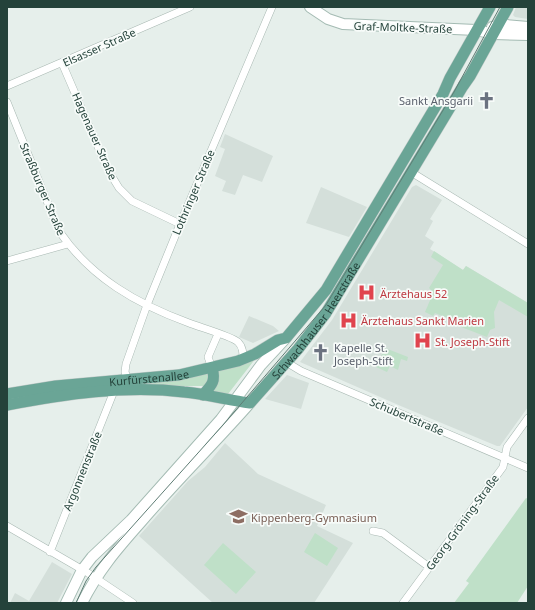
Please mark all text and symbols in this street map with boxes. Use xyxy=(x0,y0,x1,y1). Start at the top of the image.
street label: Graf-Moltke-Straße xyxy=(353,18,453,36)
street label: Elsasser Straße xyxy=(60,24,138,70)
street label: Hagenauer Straße xyxy=(69,90,121,182)
church icon: Sankt Ansgarii xyxy=(476,90,496,110)
place label: Sankt Ansgarii xyxy=(399,93,473,108)
street label: Straßburger Straße xyxy=(17,140,69,238)
street label: Lothringer Straße xyxy=(168,147,218,237)
street label: Schwachhauser Heerstraße xyxy=(268,259,363,382)
hospital icon: Ärztehaus 52 xyxy=(357,283,377,303)
place label: Ärztehaus 52 xyxy=(380,286,447,301)
hospital icon: Ärztehaus Sankt Marien xyxy=(338,310,358,330)
place label: Ärztehaus Sankt Marien xyxy=(361,313,484,328)
hospital icon: St. Joseph-Stift xyxy=(412,331,432,351)
place label: St. Joseph-Stift xyxy=(435,334,510,349)
place label: Kapelle St. Joseph-Stift xyxy=(333,340,393,368)
church icon: Kapelle St. Joseph-Stift xyxy=(311,343,331,363)
street label: Kurfürstenallee xyxy=(109,365,190,389)
street label: Schubertstraße xyxy=(368,394,446,438)
street label: Argonnenstraße xyxy=(59,429,105,513)
street label: Georg-Gröning-Straße xyxy=(422,471,502,573)
school or university icon: Kippenberg-Gymnasium xyxy=(228,507,248,527)
place label: Kippenberg-Gymnasium xyxy=(251,510,377,525)

